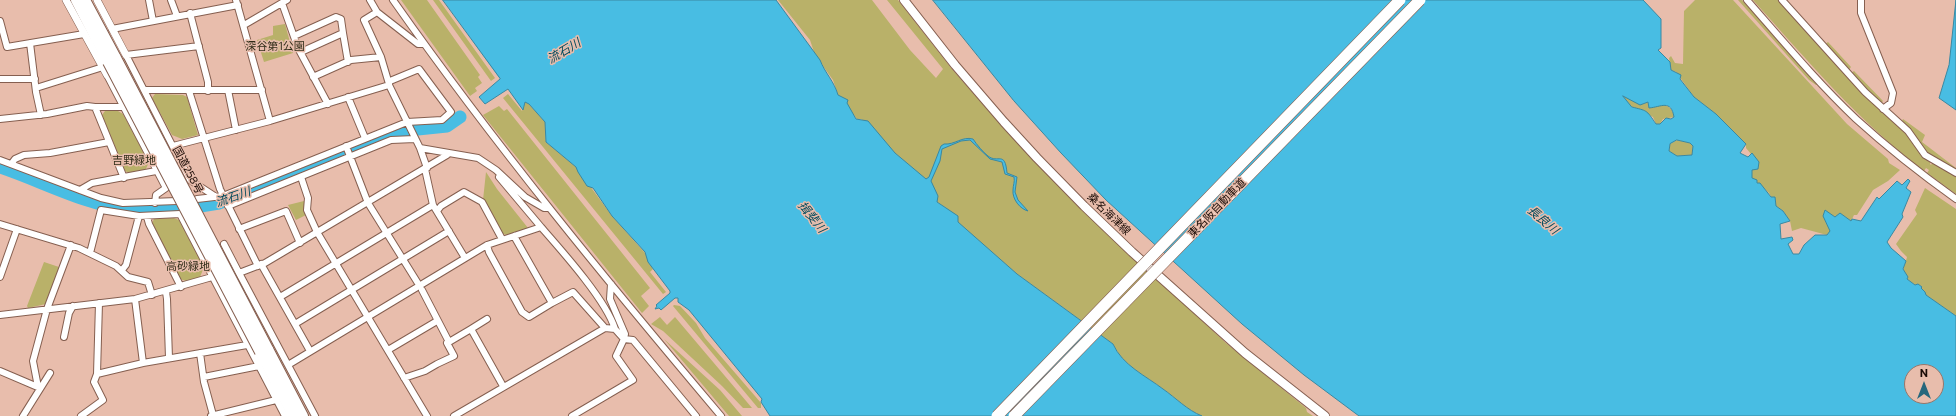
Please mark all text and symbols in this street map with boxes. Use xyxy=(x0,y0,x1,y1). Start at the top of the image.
water label: 流石川 xyxy=(545,36,583,66)
park label: 深谷第1公園 xyxy=(245,39,305,53)
street label: 国道258号 xyxy=(170,144,206,196)
park label: 吉野緑地 xyxy=(112,153,156,167)
street label: 東名阪自動車道 xyxy=(1186,176,1248,240)
water label: 流石川 xyxy=(214,184,252,210)
street label: 桑名海津線 xyxy=(1085,190,1133,238)
water label: 揖斐川 xyxy=(795,198,829,236)
water label: 長良川 xyxy=(1525,203,1561,237)
park label: 高砂緑地 xyxy=(166,259,210,273)
north arrow xyxy=(1904,364,1944,404)
text: N xyxy=(1920,366,1928,379)

